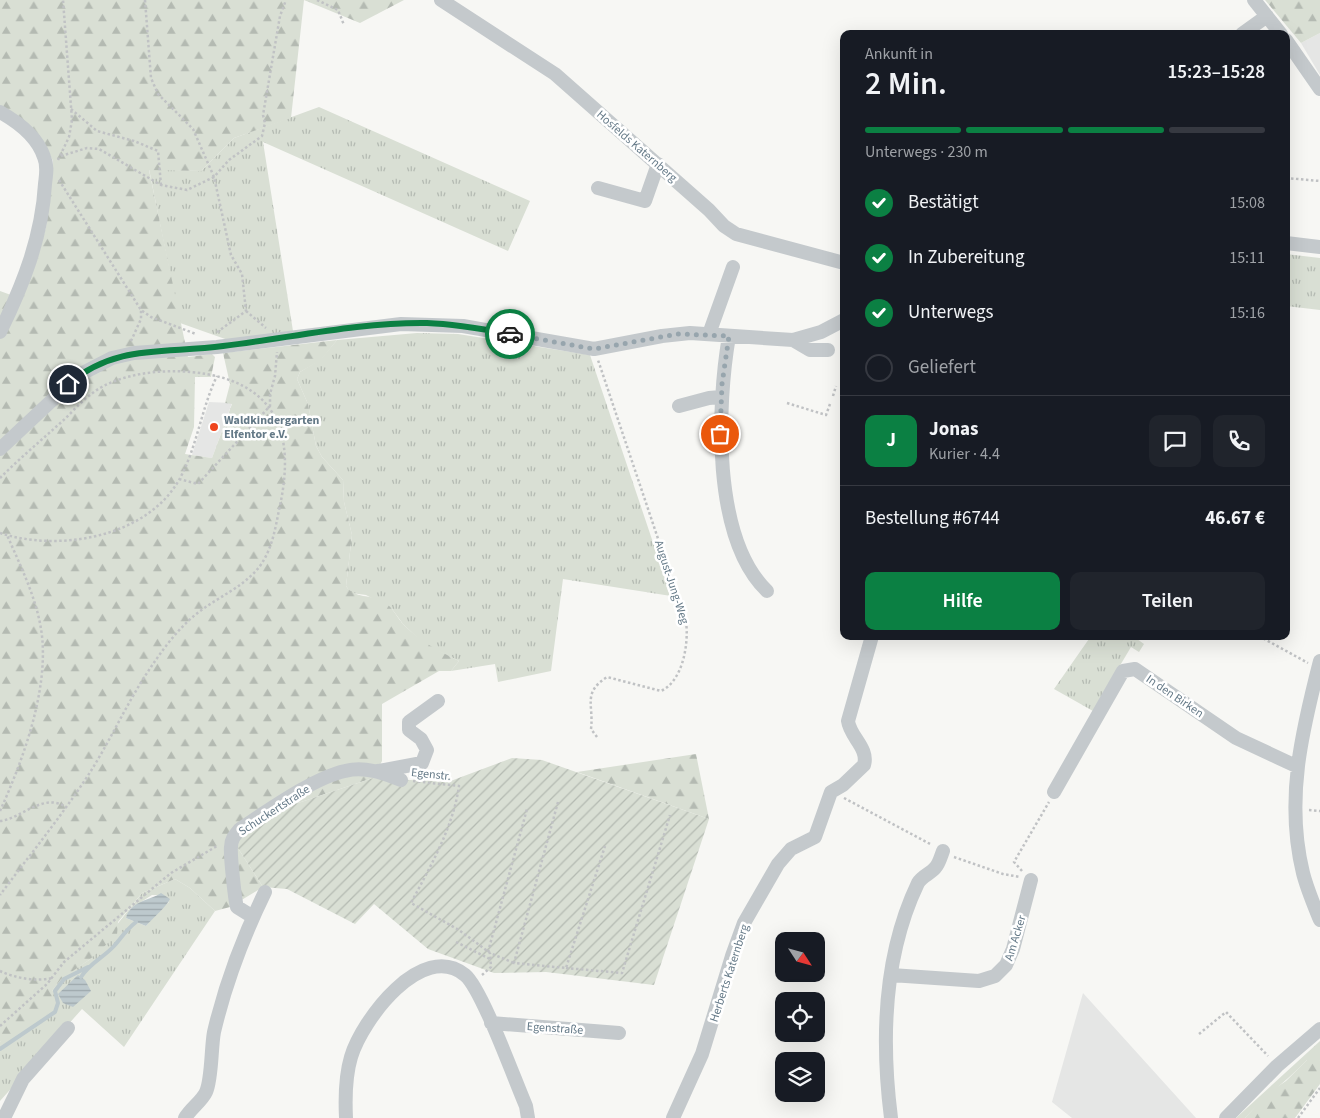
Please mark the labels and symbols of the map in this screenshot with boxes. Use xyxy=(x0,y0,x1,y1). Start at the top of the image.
street label: Hosfelds Katernberg xyxy=(593,107,681,186)
courier xyxy=(485,309,535,359)
pin xyxy=(47,363,89,405)
place label: Waldkindergarten Elfentor e.V. xyxy=(224,412,320,443)
pin xyxy=(699,413,741,455)
marker: Waldkindergarten Elfentor e.V. xyxy=(208,421,220,433)
street label: August-Jung-Weg xyxy=(650,538,693,626)
street label: In den Birken xyxy=(1143,671,1207,722)
street label: Egenstr. xyxy=(410,764,452,785)
street label: Schuckertstraße xyxy=(235,781,313,840)
street label: Am Acker xyxy=(1001,913,1031,963)
street label: Herberts Katernberg xyxy=(706,922,753,1024)
north arrow xyxy=(775,932,825,982)
street label: Egenstraße xyxy=(526,1018,584,1039)

